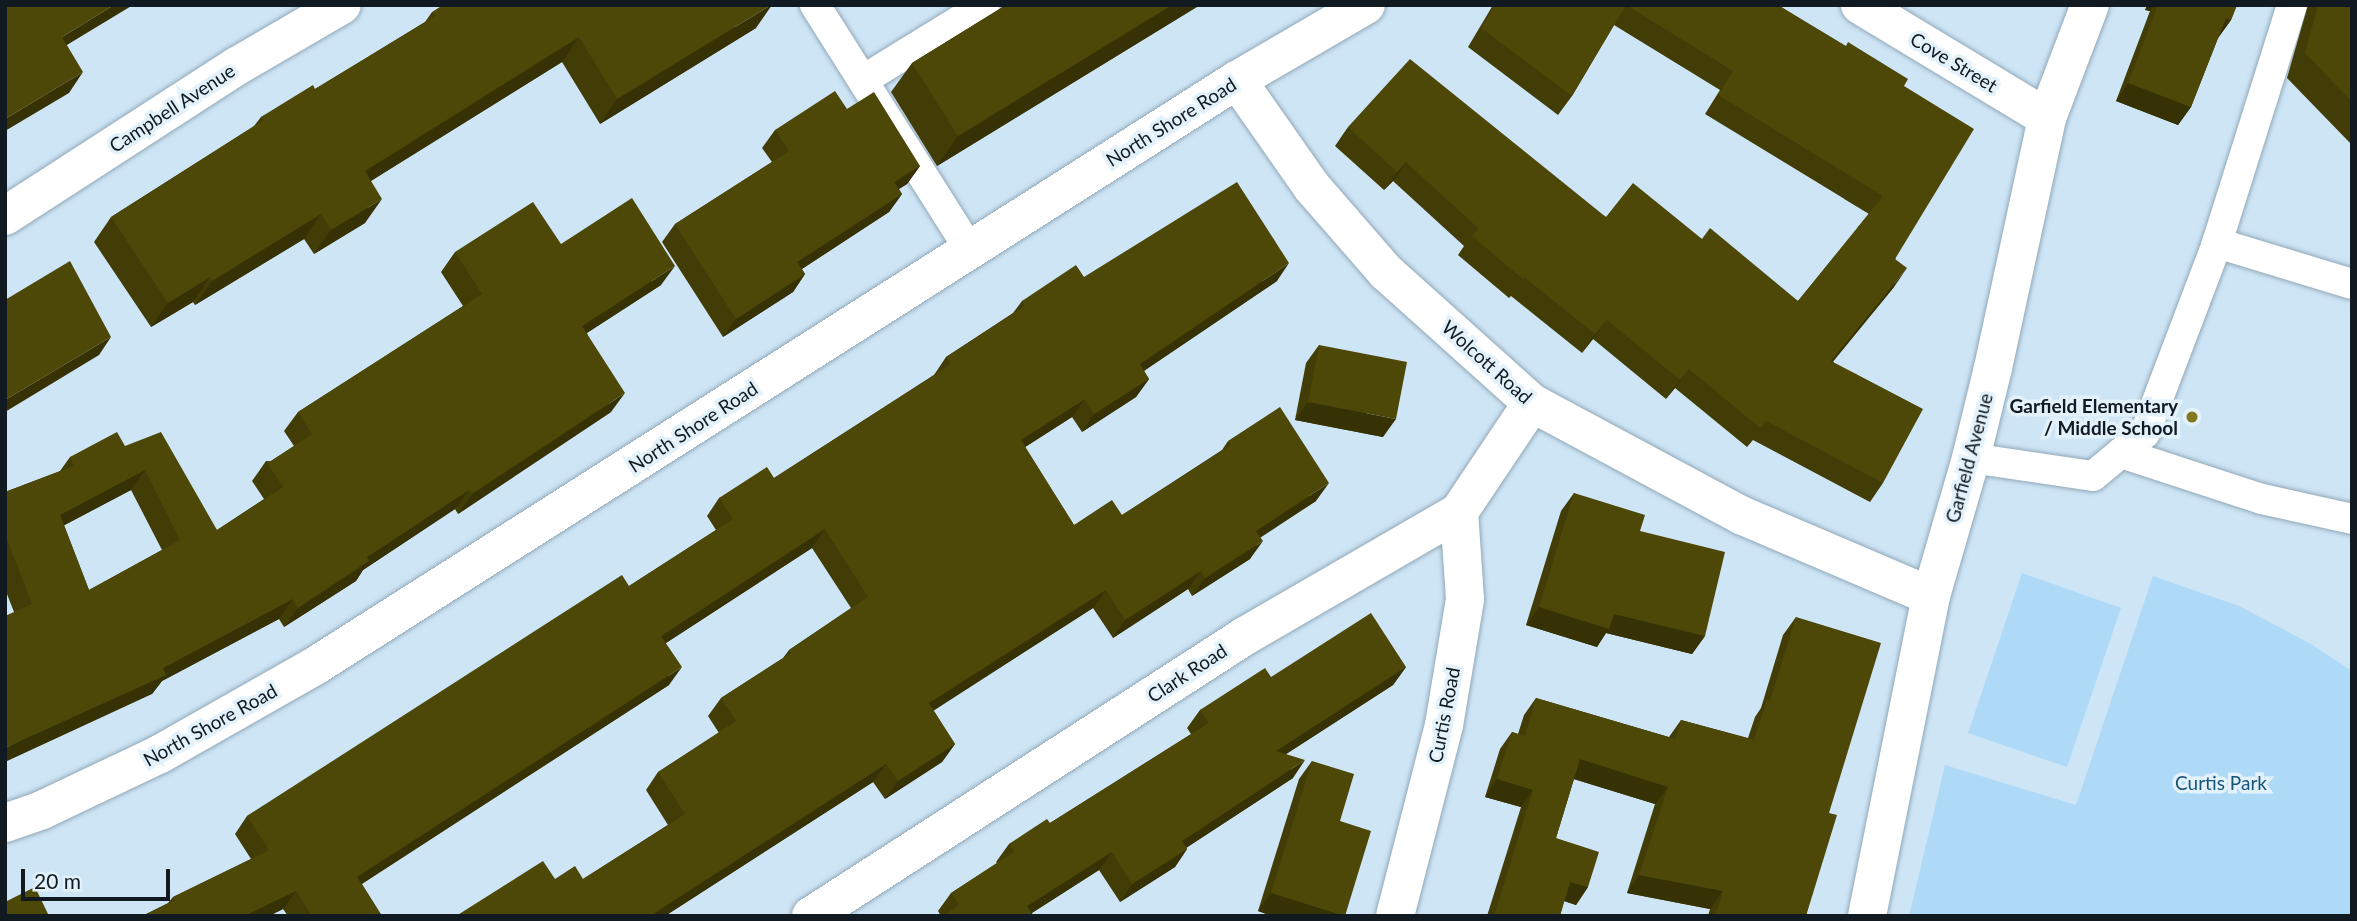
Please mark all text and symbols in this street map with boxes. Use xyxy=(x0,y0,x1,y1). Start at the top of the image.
street label: Cove Street xyxy=(1906,27,2002,97)
street label: Campbell Avenue xyxy=(105,59,239,157)
street label: North Shore Road xyxy=(1102,73,1240,171)
street label: Wolcott Road xyxy=(1437,316,1537,408)
street label: North Shore Road xyxy=(624,377,762,477)
street label: Garfield Avenue xyxy=(1941,390,1997,526)
place label: Garfield Elementary / Middle School xyxy=(2010,395,2178,439)
marker: Garfield Elementary / Middle School xyxy=(2184,409,2200,425)
street label: Clark Road xyxy=(1143,639,1231,707)
street label: Curtis Road xyxy=(1424,665,1464,765)
street label: North Shore Road xyxy=(139,679,281,771)
park label: Curtis Park xyxy=(2175,772,2267,794)
scale bar xyxy=(24,855,173,899)
text: 20 m xyxy=(34,868,81,893)

